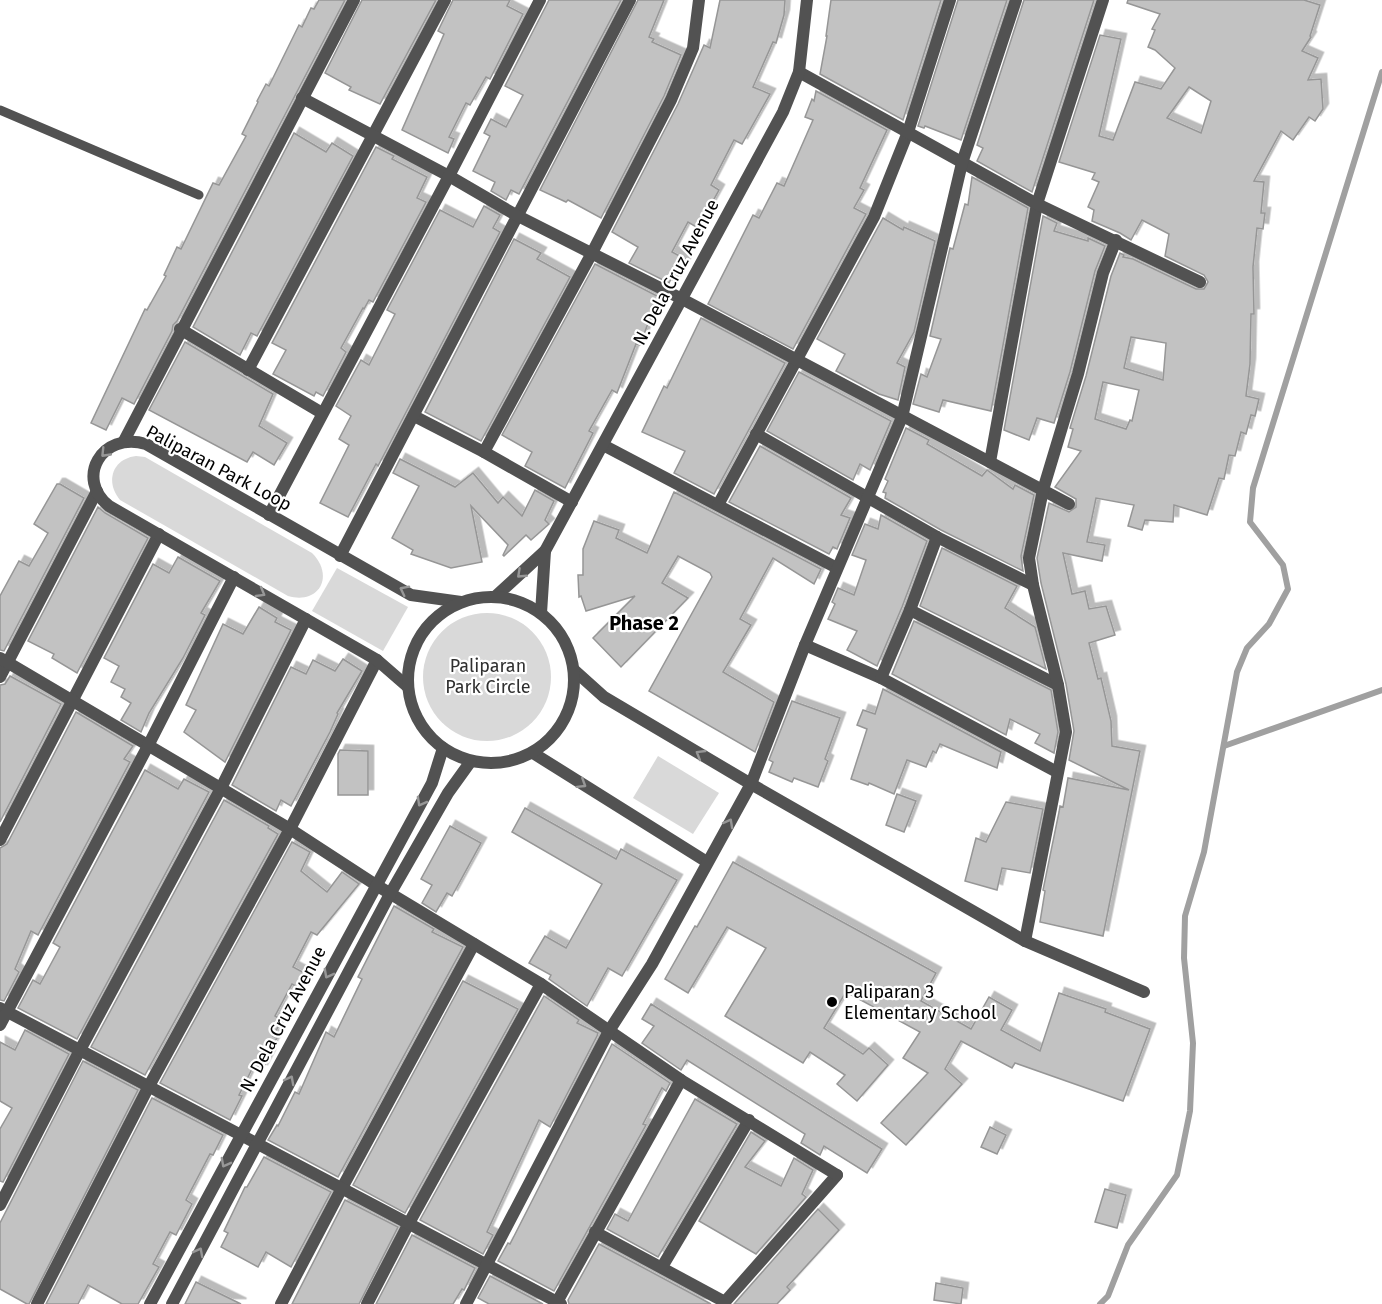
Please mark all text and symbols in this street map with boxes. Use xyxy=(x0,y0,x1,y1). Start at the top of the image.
street label: N. Dela Cruz Avenue xyxy=(628,195,724,349)
street label: Paliparan Park Loop xyxy=(142,420,296,516)
one-way arrow xyxy=(101,446,112,456)
one-way arrow xyxy=(517,567,527,578)
one-way arrow xyxy=(255,586,265,597)
one-way arrow xyxy=(399,586,410,598)
district label: Phase 2 xyxy=(609,611,679,635)
park label: Paliparan Park Circle xyxy=(445,655,531,698)
one-way arrow xyxy=(696,750,706,762)
one-way arrow xyxy=(575,777,586,788)
one-way arrow xyxy=(417,796,428,806)
one-way arrow xyxy=(722,819,733,829)
street label: N. Dela Cruz Avenue xyxy=(235,942,331,1096)
one-way arrow xyxy=(324,967,335,978)
place label: Paliparan 3 Elementary School xyxy=(844,981,996,1024)
marker: Paliparan 3 Elementary School xyxy=(825,995,839,1009)
one-way arrow xyxy=(283,1076,294,1086)
one-way arrow xyxy=(221,1157,232,1168)
one-way arrow xyxy=(192,1248,203,1259)

